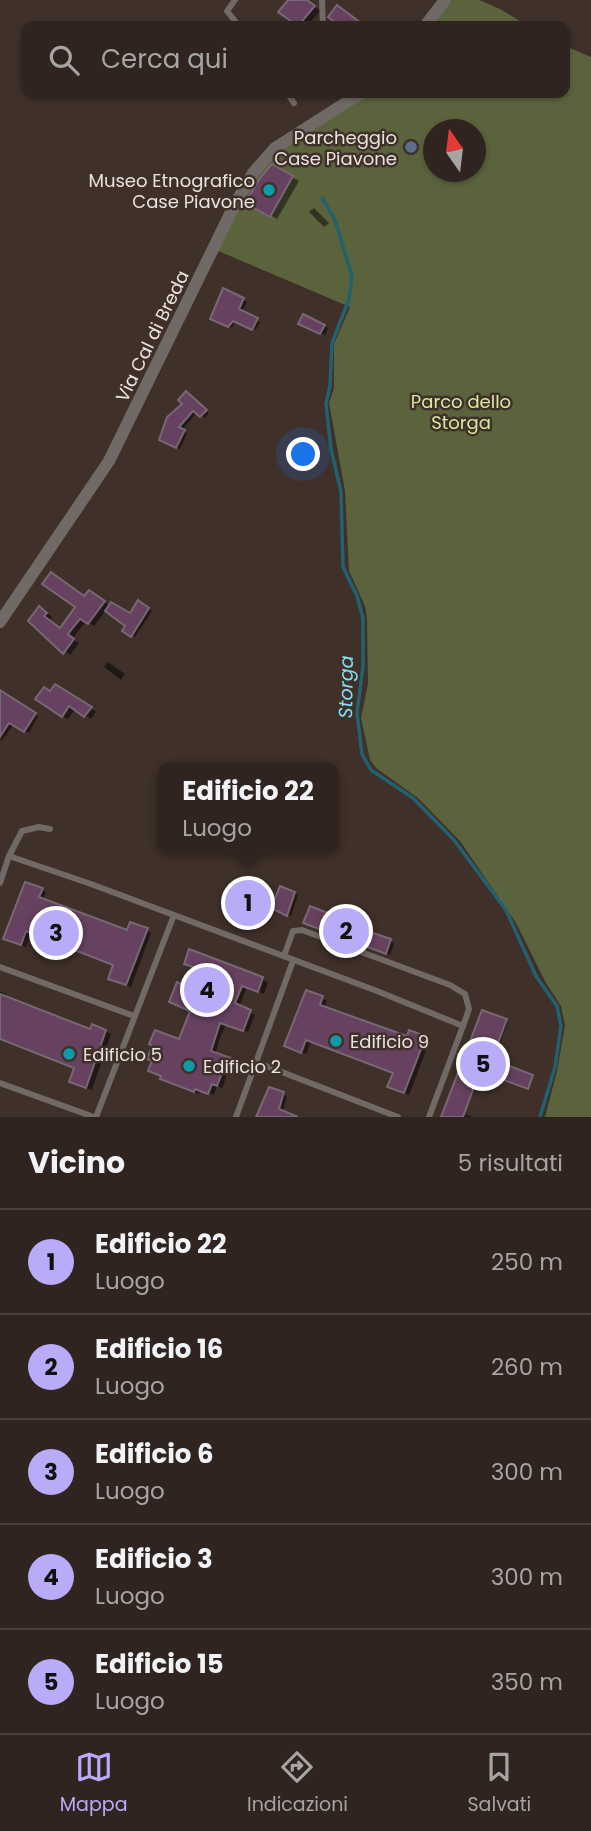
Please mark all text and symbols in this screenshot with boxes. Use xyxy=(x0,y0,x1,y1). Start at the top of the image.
search box xyxy=(21,21,570,98)
icon: search xyxy=(45,41,83,79)
text: Cerca qui xyxy=(101,41,228,77)
north arrow xyxy=(423,119,486,182)
place label: Parcheggio Case Piavone xyxy=(274,125,397,171)
marker: Parcheggio Case Piavone xyxy=(403,139,419,155)
place label: Museo Etnografico Case Piavone xyxy=(88,168,255,214)
marker: Museo Etnografico Case Piavone xyxy=(261,182,277,198)
street label: Via Cal di Breda xyxy=(109,266,195,406)
park label: Parco dello Storga xyxy=(411,389,511,435)
your location xyxy=(286,437,320,471)
water label: Storga xyxy=(332,655,360,719)
popup xyxy=(157,763,339,854)
text: Edificio 22 xyxy=(182,773,314,809)
text: Luogo xyxy=(182,812,252,844)
pin: 1 xyxy=(225,877,271,929)
pin: 2 xyxy=(323,905,369,957)
pin: 3 xyxy=(33,907,79,959)
pin: 4 xyxy=(184,964,230,1016)
place label: Edificio 9 xyxy=(350,1029,429,1054)
marker: Edificio 9 xyxy=(328,1033,344,1049)
pin: 5 xyxy=(460,1038,506,1090)
place label: Edificio 5 xyxy=(83,1042,162,1067)
marker: Edificio 5 xyxy=(61,1046,77,1062)
place label: Edificio 2 xyxy=(203,1054,281,1079)
marker: Edificio 2 xyxy=(181,1058,197,1074)
text: Vicino xyxy=(28,1141,125,1184)
text: 5 risultati xyxy=(458,1147,563,1179)
text: Edificio 22 xyxy=(95,1226,227,1262)
text: 1 xyxy=(47,1246,55,1278)
text: 250 m xyxy=(491,1246,563,1278)
text: Luogo xyxy=(95,1265,165,1297)
text: Edificio 16 xyxy=(95,1331,223,1367)
text: 2 xyxy=(44,1351,58,1383)
text: 260 m xyxy=(491,1351,563,1383)
text: Luogo xyxy=(95,1370,165,1402)
text: Edificio 6 xyxy=(95,1436,213,1472)
text: 3 xyxy=(44,1456,58,1488)
text: 300 m xyxy=(491,1456,563,1488)
text: Luogo xyxy=(95,1475,165,1507)
text: Edificio 3 xyxy=(95,1541,213,1577)
text: 4 xyxy=(43,1561,59,1593)
text: 300 m xyxy=(491,1561,563,1593)
text: Luogo xyxy=(95,1580,165,1612)
text: Edificio 15 xyxy=(95,1646,224,1682)
text: 5 xyxy=(44,1666,58,1698)
text: 350 m xyxy=(491,1666,563,1698)
text: Luogo xyxy=(95,1685,165,1717)
tab: Mappa xyxy=(60,1748,127,1819)
tab: Indicazioni xyxy=(247,1748,348,1819)
tab: Salvati xyxy=(467,1748,531,1819)

